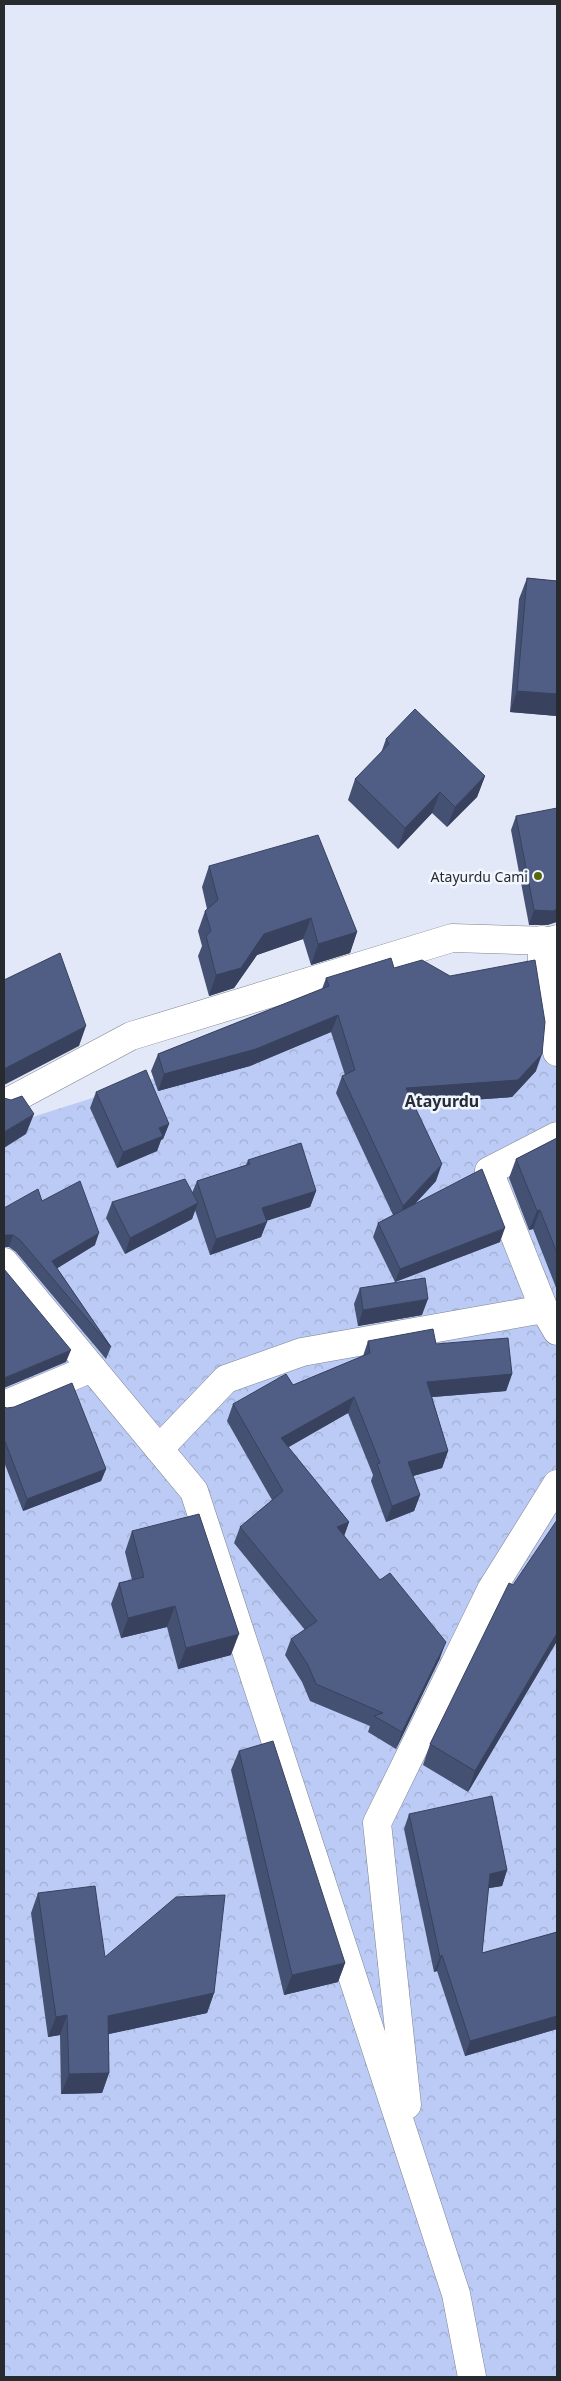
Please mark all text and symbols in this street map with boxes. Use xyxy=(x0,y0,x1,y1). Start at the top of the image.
place label: Atayurdu Cami xyxy=(431,867,528,886)
marker: Atayurdu Cami xyxy=(532,870,544,882)
district label: Atayurdu xyxy=(405,1090,479,1112)

